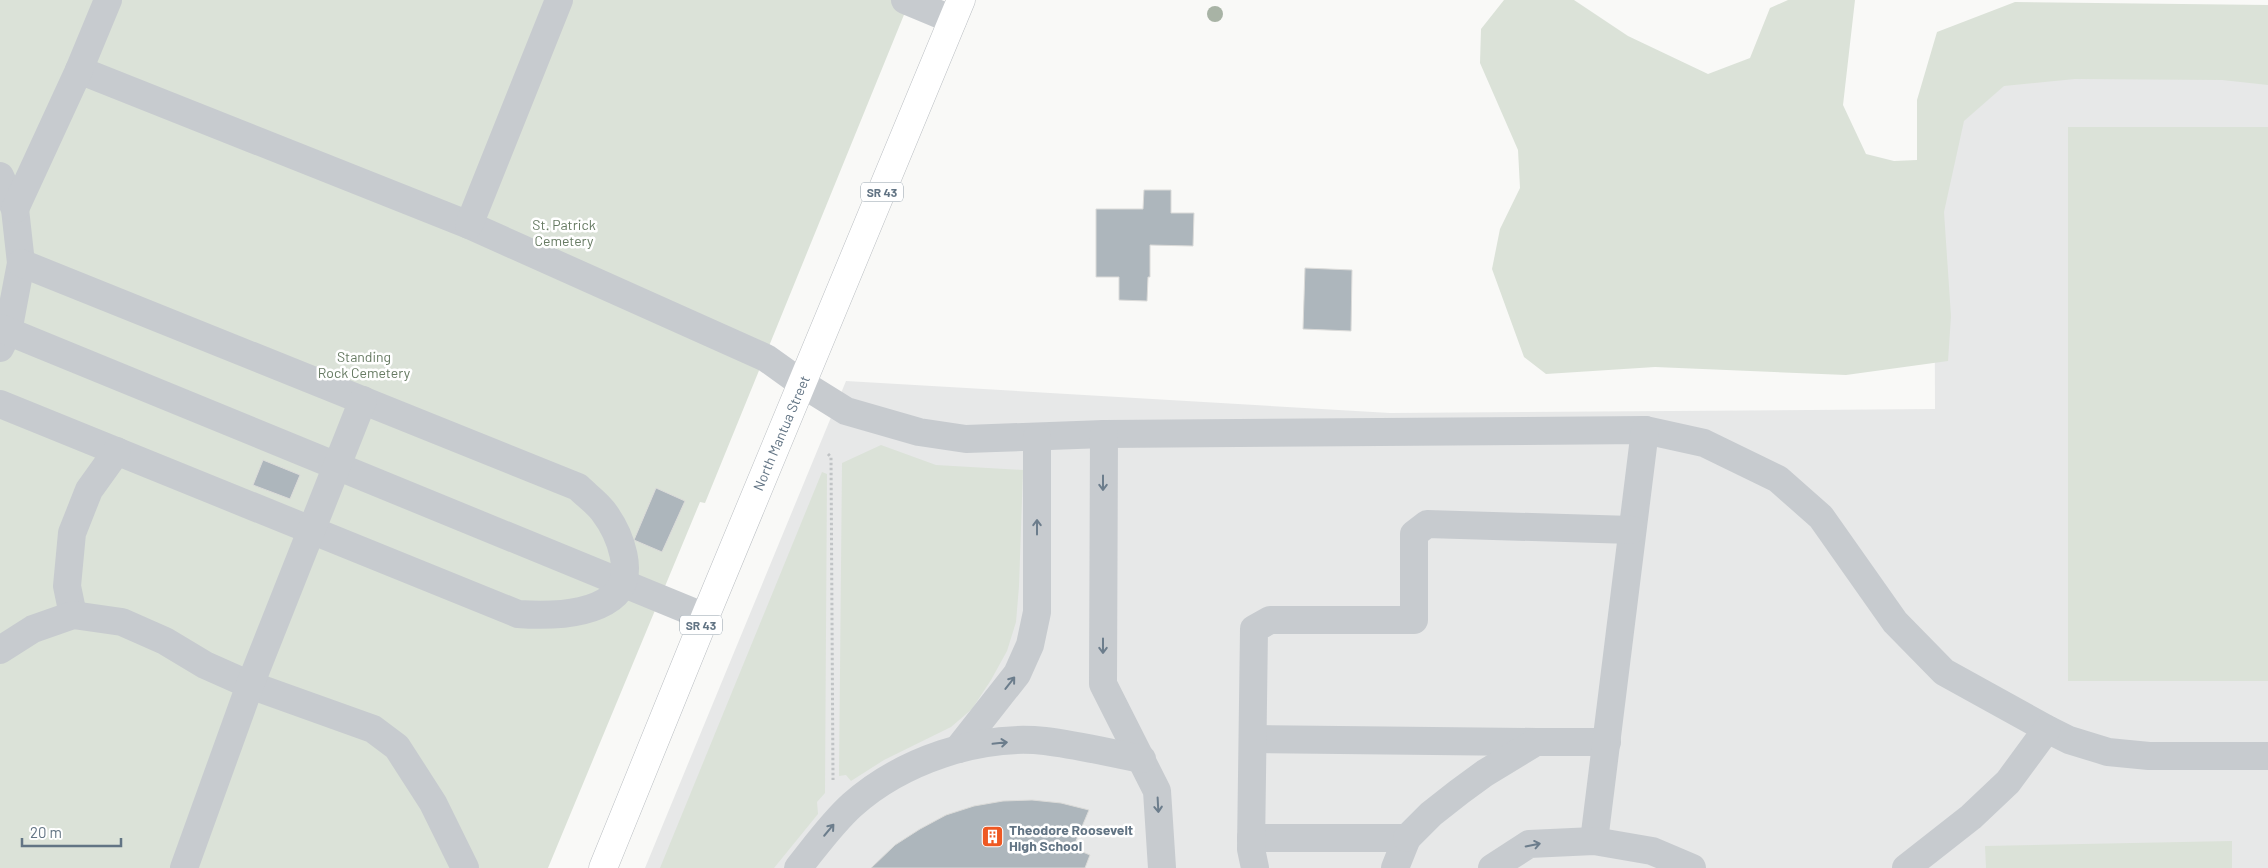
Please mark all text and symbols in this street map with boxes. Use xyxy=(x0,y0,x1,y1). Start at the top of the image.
road number: SR 43 xyxy=(861,182,903,202)
park label: St. Patrick Cemetery xyxy=(532,216,596,249)
park label: Standing Rock Cemetery xyxy=(318,348,411,381)
street label: North Mantua Street xyxy=(749,373,813,493)
one-way arrow xyxy=(1098,474,1108,491)
one-way arrow xyxy=(1032,519,1042,536)
road number: SR 43 xyxy=(680,616,722,634)
one-way arrow xyxy=(1098,637,1108,653)
one-way arrow xyxy=(1004,677,1015,690)
one-way arrow xyxy=(991,738,1007,748)
one-way arrow xyxy=(1154,796,1163,812)
scale bar xyxy=(22,816,121,848)
place label: Theodore Roosevelt High School xyxy=(1009,821,1133,854)
text: 20 m xyxy=(30,823,62,841)
one-way arrow xyxy=(823,824,834,837)
building icon: Theodore Roosevelt High School xyxy=(981,825,1005,849)
one-way arrow xyxy=(1525,839,1541,849)

